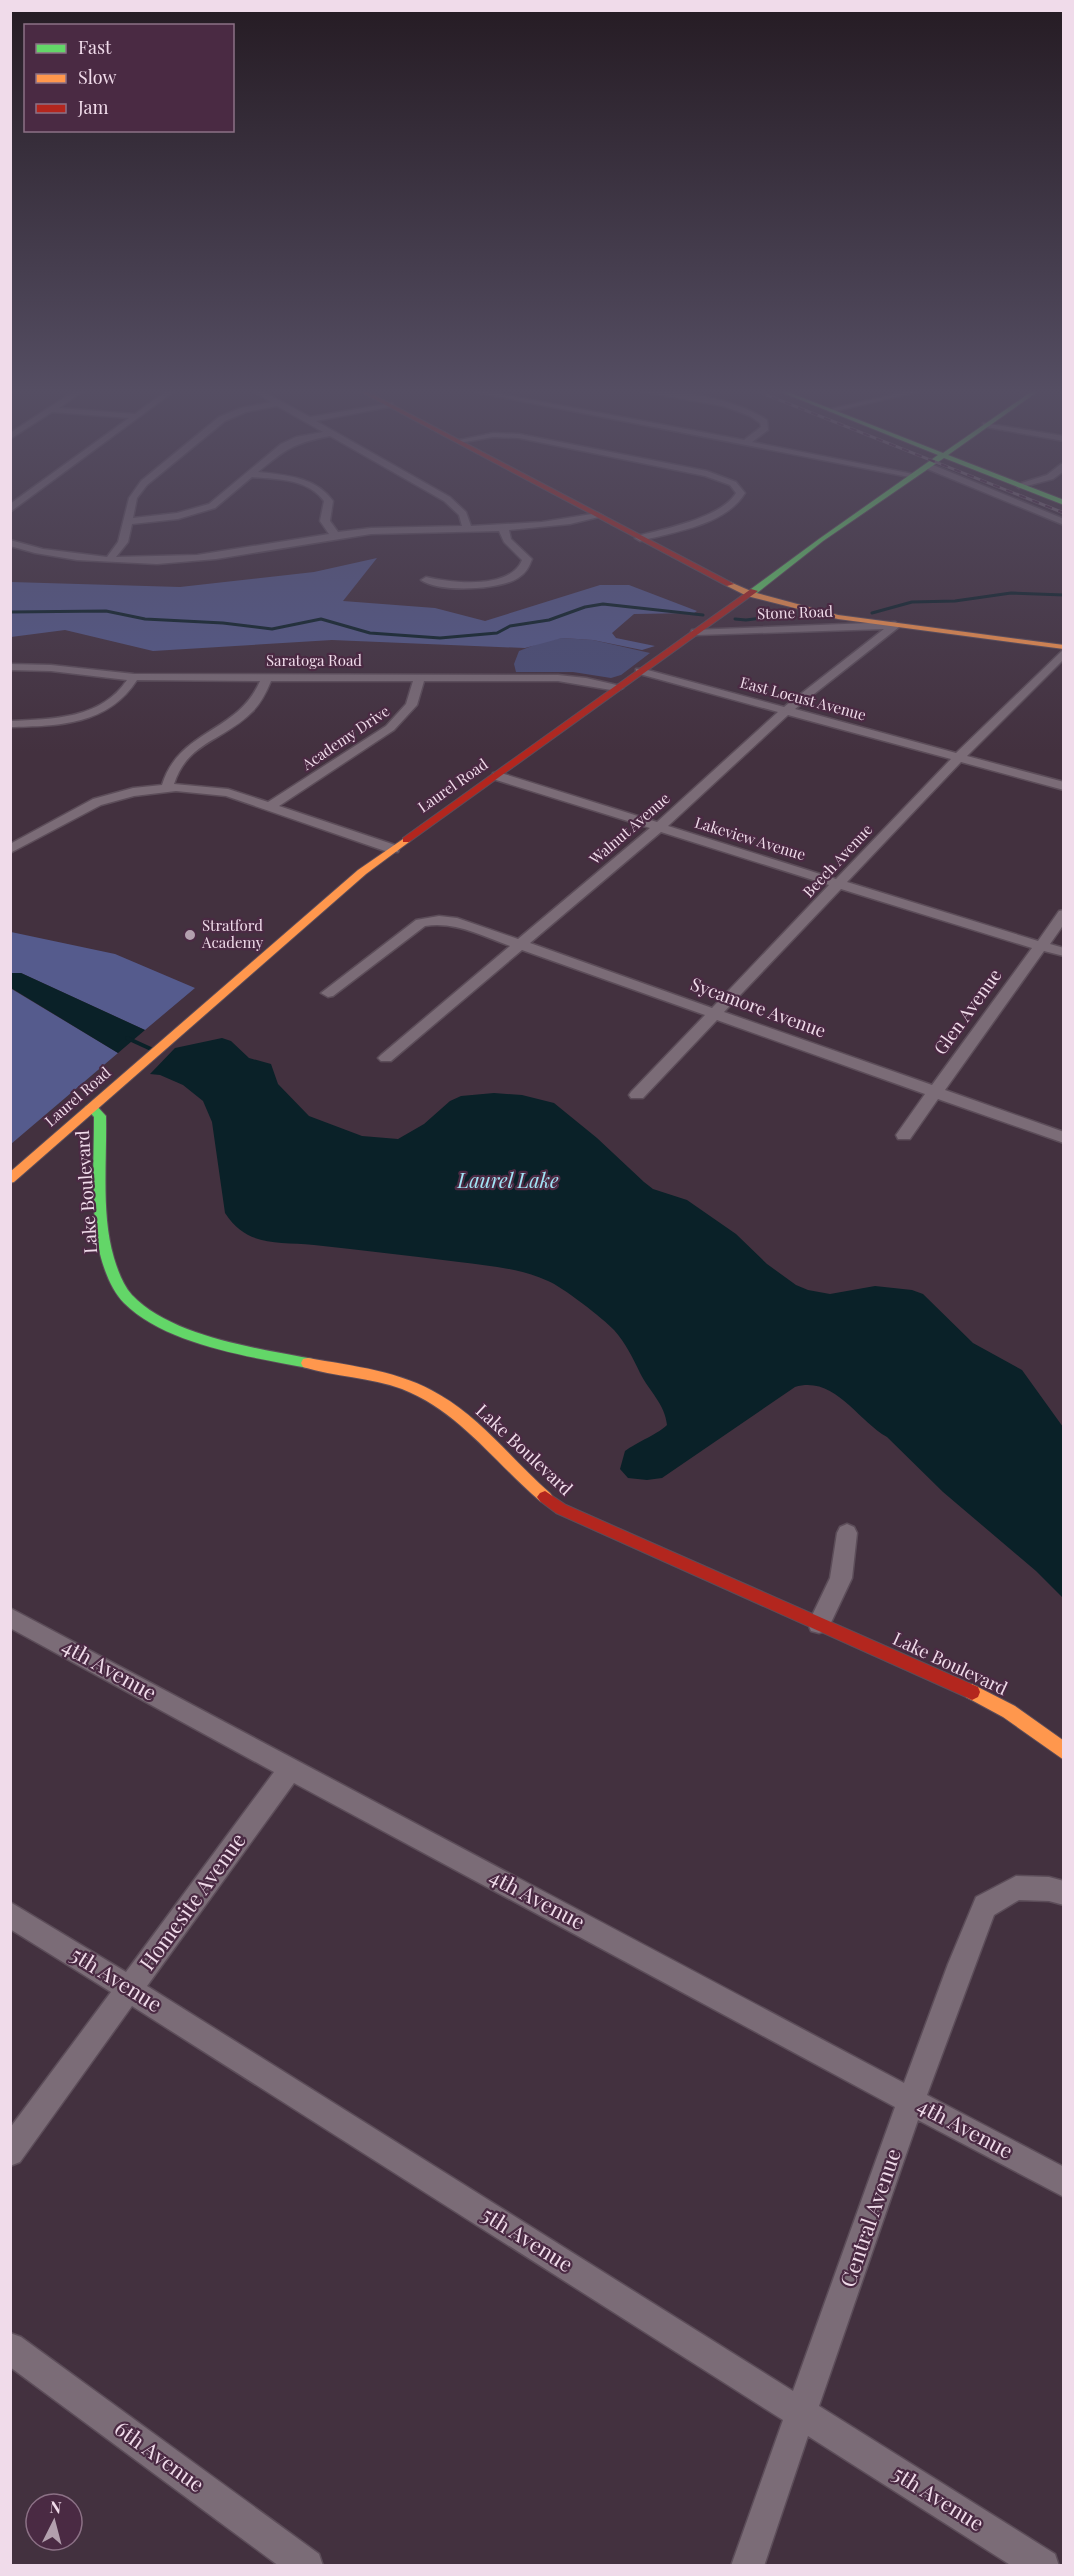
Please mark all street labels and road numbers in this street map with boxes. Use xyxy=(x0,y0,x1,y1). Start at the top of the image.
street label: Stone Road xyxy=(757,601,834,623)
street label: Saratoga Road xyxy=(266,650,362,670)
street label: East Locust Avenue xyxy=(738,672,868,724)
street label: Academy Drive xyxy=(297,701,393,774)
street label: Laurel Road xyxy=(413,754,492,817)
street label: Walnut Avenue xyxy=(584,788,674,869)
street label: Lakeview Avenue xyxy=(692,812,808,864)
street label: Beech Avenue xyxy=(798,819,876,901)
street label: Glen Avenue xyxy=(928,964,1006,1059)
street label: Sycamore Avenue xyxy=(687,971,829,1043)
street label: Laurel Road xyxy=(40,1062,115,1130)
street label: Lake Boulevard xyxy=(70,1129,102,1255)
street label: Lake Boulevard xyxy=(471,1398,579,1501)
street label: Lake Boulevard xyxy=(889,1626,1012,1700)
street label: 4th Avenue xyxy=(58,1631,162,1706)
street label: Homesite Avenue xyxy=(132,1826,251,1975)
street label: 4th Avenue xyxy=(485,1861,590,1935)
street label: 5th Avenue xyxy=(66,1939,168,2017)
street label: 4th Avenue xyxy=(913,2090,1018,2164)
street label: Central Avenue xyxy=(832,2144,906,2290)
street label: 5th Avenue xyxy=(477,2199,579,2277)
street label: 6th Avenue xyxy=(110,2413,211,2497)
street label: 5th Avenue xyxy=(888,2458,990,2536)

